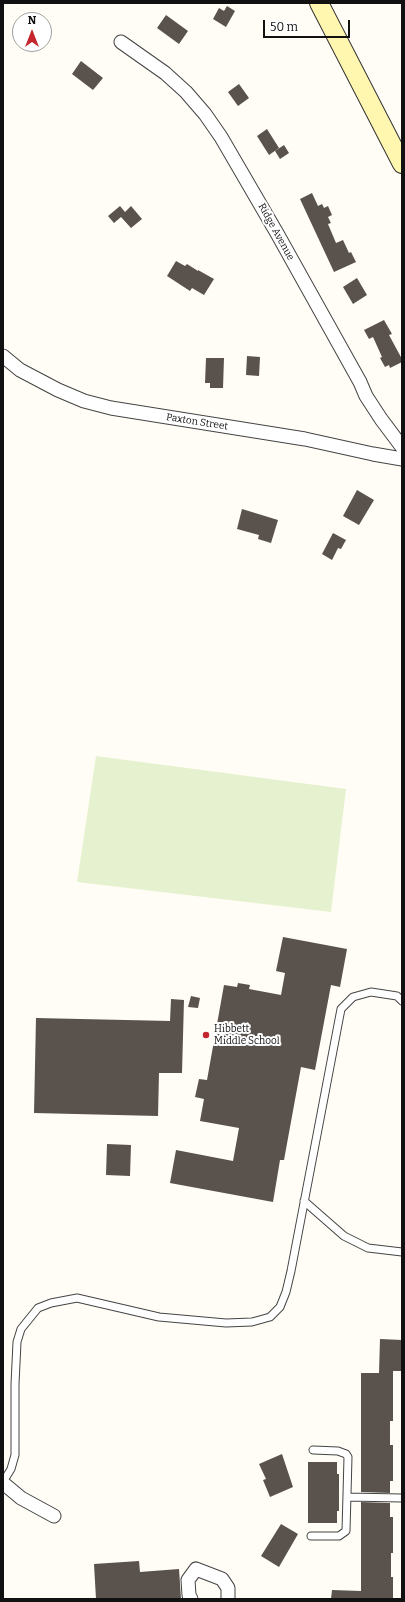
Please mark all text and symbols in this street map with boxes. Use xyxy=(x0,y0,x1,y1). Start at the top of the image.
north arrow xyxy=(12,12,52,52)
scale bar xyxy=(265,12,352,38)
text: N xyxy=(28,14,36,27)
text: 50 m xyxy=(270,20,298,34)
street label: Ridge Avenue xyxy=(255,201,297,263)
street label: Paxton Street xyxy=(165,411,229,433)
place label: Hibbett Middle School xyxy=(214,1023,280,1046)
marker: Hibbett Middle School xyxy=(201,1030,211,1040)

